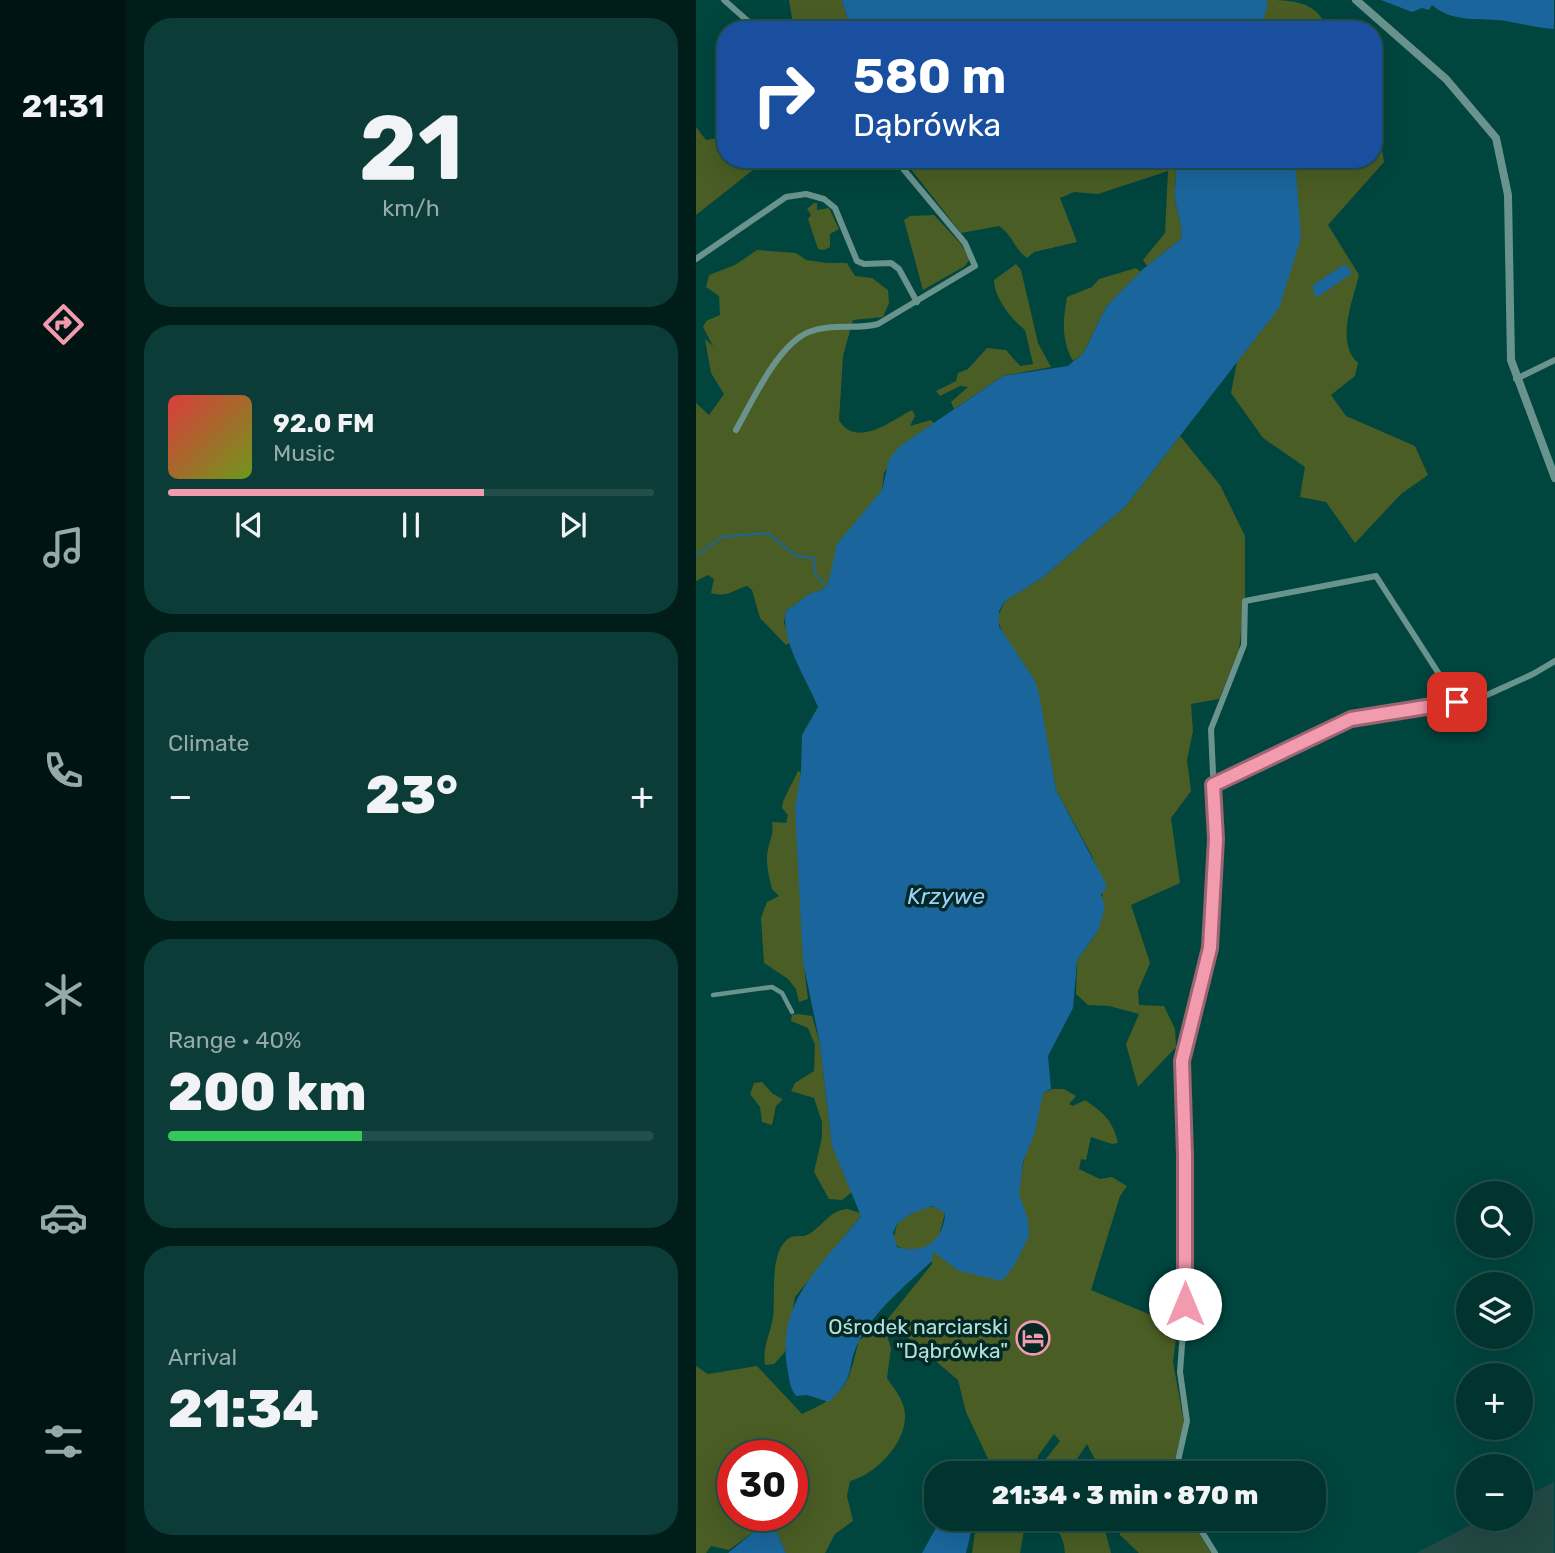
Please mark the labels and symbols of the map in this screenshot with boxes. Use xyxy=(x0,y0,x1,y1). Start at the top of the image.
pin xyxy=(1427,672,1487,732)
water label: Krzywe xyxy=(907,882,985,910)
position arrow xyxy=(1148,1267,1222,1341)
place label: Ośrodek narciarski "Dąbrówka" xyxy=(828,1314,1008,1363)
hotel icon: Ośrodek narciarski "Dąbrówka" xyxy=(1014,1319,1052,1357)
speed limit sign: 30 xyxy=(717,1440,808,1531)

